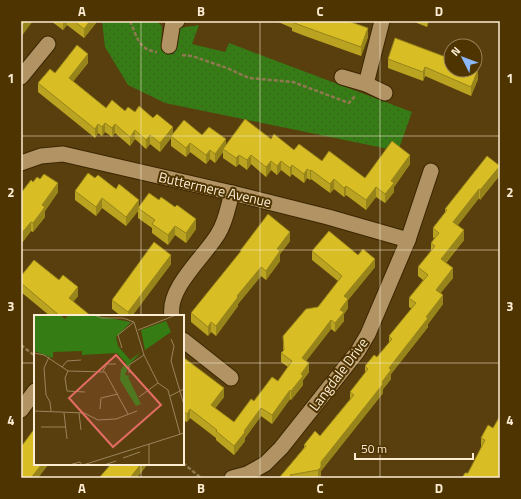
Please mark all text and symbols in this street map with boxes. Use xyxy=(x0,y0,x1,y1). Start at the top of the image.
text: A xyxy=(78,1,86,21)
text: B xyxy=(197,1,205,21)
text: C xyxy=(316,1,324,21)
text: D xyxy=(435,1,443,21)
north arrow xyxy=(443,38,483,78)
text: N xyxy=(447,43,464,59)
text: 1 xyxy=(7,68,15,88)
text: 1 xyxy=(506,68,514,88)
street label: Buttermere Avenue xyxy=(156,166,274,212)
text: 2 xyxy=(7,182,15,202)
text: 2 xyxy=(506,182,514,202)
text: 3 xyxy=(7,296,15,316)
text: 3 xyxy=(506,296,514,316)
inset map xyxy=(34,315,184,465)
street label: Langdale Drive xyxy=(303,333,373,415)
text: 4 xyxy=(7,410,15,430)
text: 4 xyxy=(506,410,514,430)
scale bar xyxy=(355,435,473,461)
text: 50 m xyxy=(361,439,387,458)
text: A xyxy=(78,478,86,498)
text: B xyxy=(197,478,205,498)
text: C xyxy=(316,478,324,498)
text: D xyxy=(435,478,443,498)

